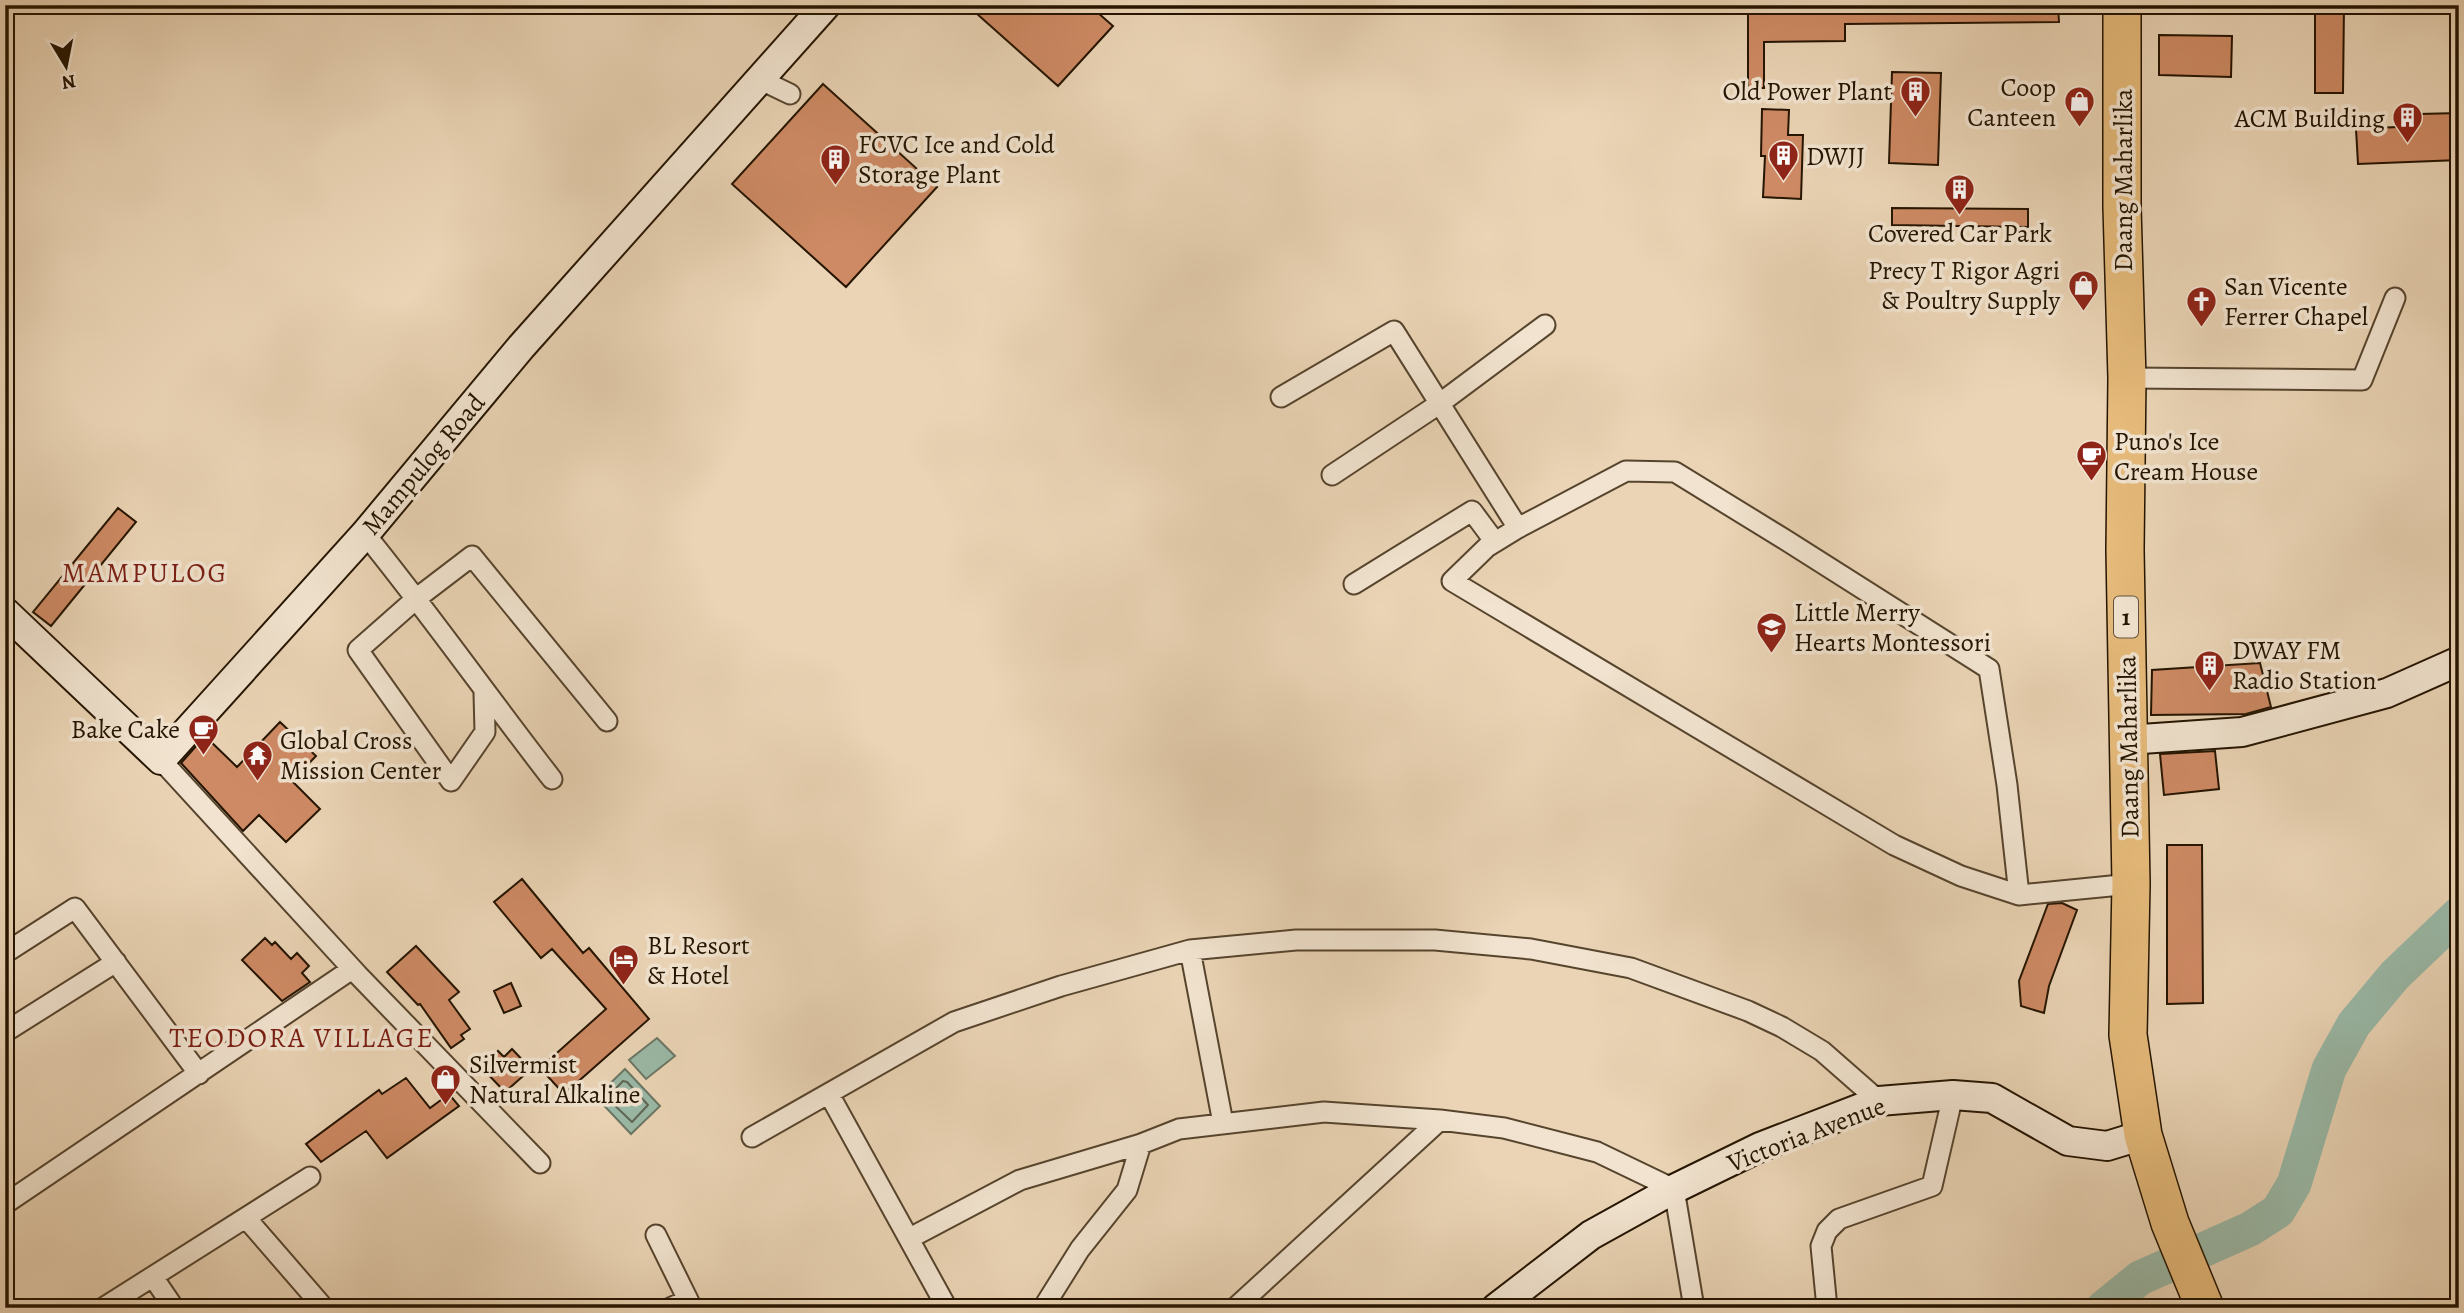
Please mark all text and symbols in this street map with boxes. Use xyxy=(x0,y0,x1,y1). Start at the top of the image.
north arrow xyxy=(32,32,102,102)
text: N xyxy=(60,68,78,96)
place label: Coop Canteen xyxy=(1967,70,2056,135)
place label: Old Power Plant xyxy=(1723,74,1892,109)
building icon: Old Power Plant xyxy=(1898,74,1932,118)
shop icon: Coop Canteen xyxy=(2062,85,2096,129)
street label: Daang Maharlika xyxy=(2106,89,2141,271)
place label: ACM Building xyxy=(2234,101,2385,136)
building icon: ACM Building xyxy=(2391,101,2425,145)
place label: FCVC Ice and Cold Storage Plant xyxy=(858,127,1055,192)
building icon: DWJJ xyxy=(1766,139,1800,183)
place label: DWJJ xyxy=(1806,139,1865,174)
building icon: FCVC Ice and Cold Storage Plant xyxy=(818,142,852,186)
building icon: Covered Car Park xyxy=(1943,173,1977,217)
place label: Covered Car Park xyxy=(1868,216,2052,251)
place label: Precy T Rigor Agri & Poultry Supply xyxy=(1868,253,2060,318)
shop icon: Precy T Rigor Agri & Poultry Supply xyxy=(2066,268,2100,312)
place label: San Vicente Ferrer Chapel xyxy=(2224,269,2368,334)
church icon: San Vicente Ferrer Chapel xyxy=(2184,284,2218,328)
street label: Mampulog Road xyxy=(354,386,493,543)
place label: Puno's Ice Cream House xyxy=(2114,424,2258,489)
cafe icon: Puno's Ice Cream House xyxy=(2074,439,2108,483)
district label: MAMPULOG xyxy=(62,554,228,592)
place label: Little Merry Hearts Montessori xyxy=(1794,595,1991,660)
road number: 1 xyxy=(2114,596,2138,638)
school or university icon: Little Merry Hearts Montessori xyxy=(1754,610,1788,654)
place label: DWAY FM Radio Station xyxy=(2232,633,2376,698)
building icon: DWAY FM Radio Station xyxy=(2192,648,2226,692)
street label: Daang Maharlika xyxy=(2109,655,2148,839)
place label: Bake Cake xyxy=(71,712,180,747)
cafe icon: Bake Cake xyxy=(186,712,220,756)
place label: Global Cross Mission Center xyxy=(280,723,442,788)
temple icon: Global Cross Mission Center xyxy=(240,738,274,782)
place label: BL Resort & Hotel xyxy=(647,928,750,993)
hotel icon: BL Resort & Hotel xyxy=(607,943,641,987)
district label: TEODORA VILLAGE xyxy=(169,1019,435,1057)
place label: Silvermist Natural Alkaline xyxy=(469,1047,640,1112)
shop icon: Silvermist Natural Alkaline xyxy=(429,1062,463,1106)
street label: Victoria Avenue xyxy=(1721,1088,1890,1181)

